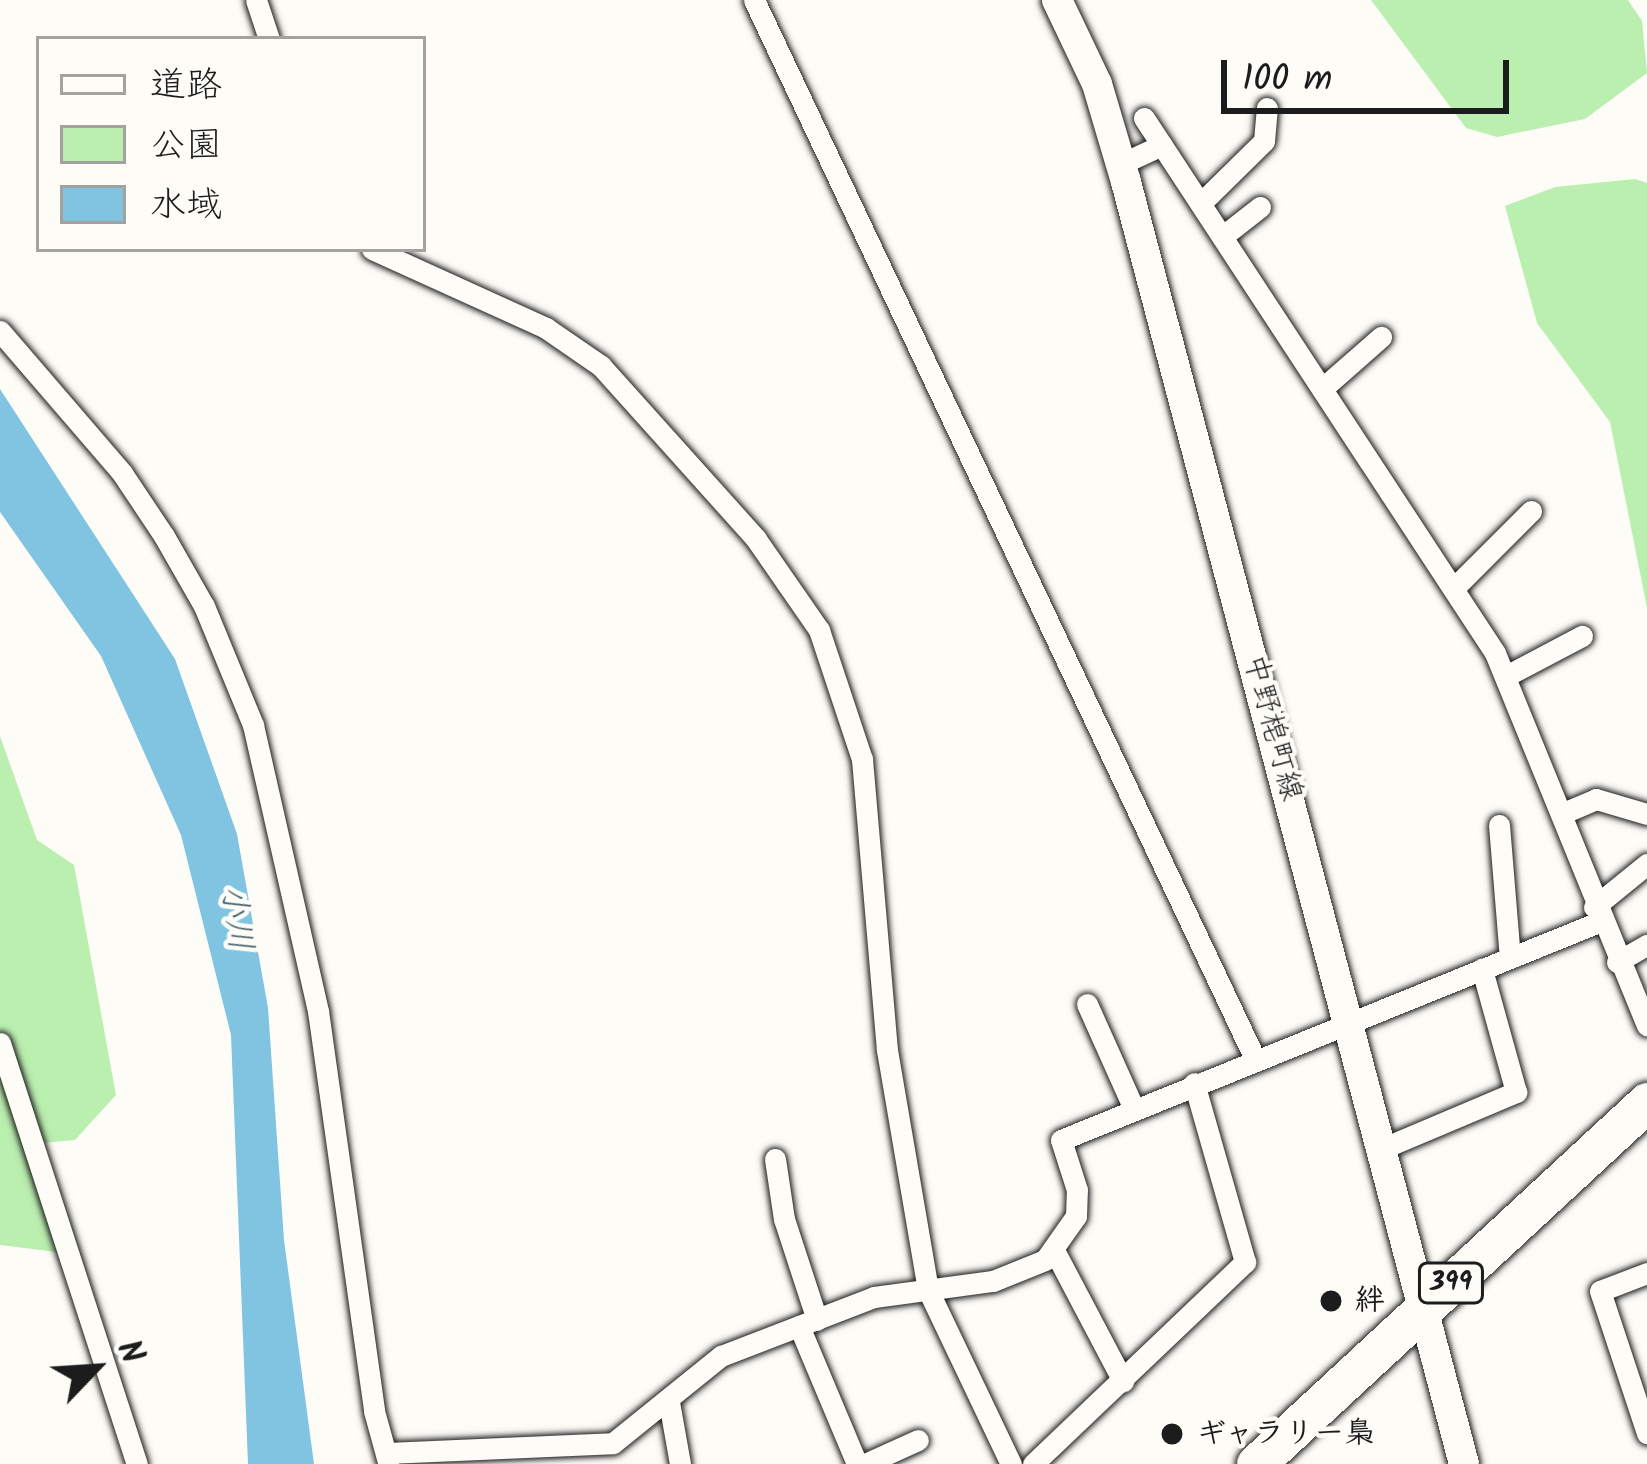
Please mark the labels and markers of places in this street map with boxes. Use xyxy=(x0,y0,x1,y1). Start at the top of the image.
place label: 絆 xyxy=(1355,1283,1385,1319)
marker: 絆 xyxy=(1318,1288,1344,1314)
place label: ギャラリー梟 xyxy=(1196,1416,1376,1452)
marker: ギャラリー梟 xyxy=(1159,1421,1185,1447)

